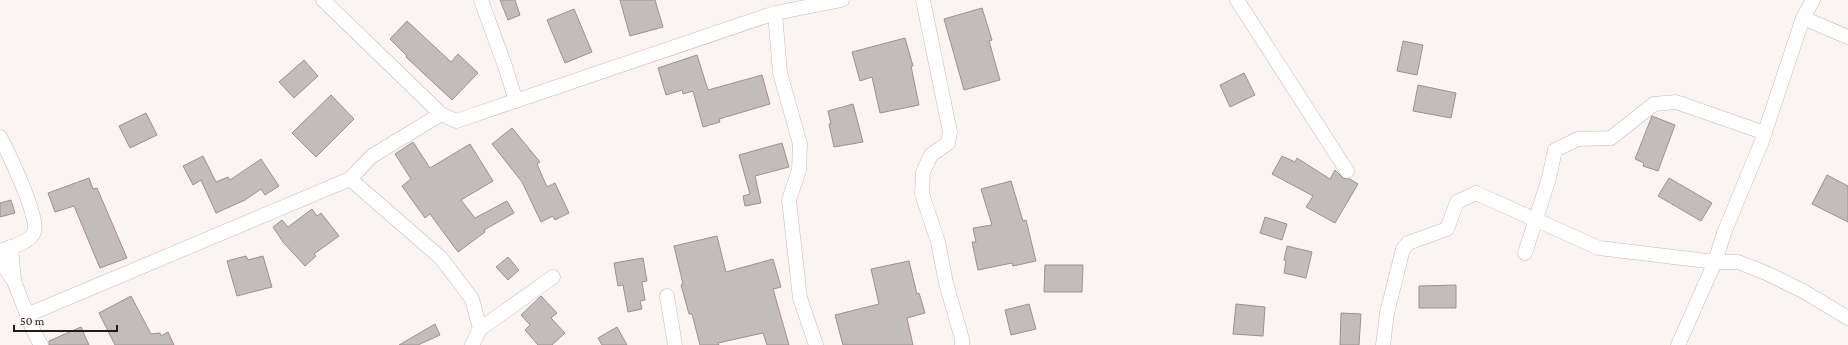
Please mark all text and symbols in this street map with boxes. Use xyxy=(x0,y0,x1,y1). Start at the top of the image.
scale bar xyxy=(14,307,117,333)
text: 50 m xyxy=(20,314,45,328)

